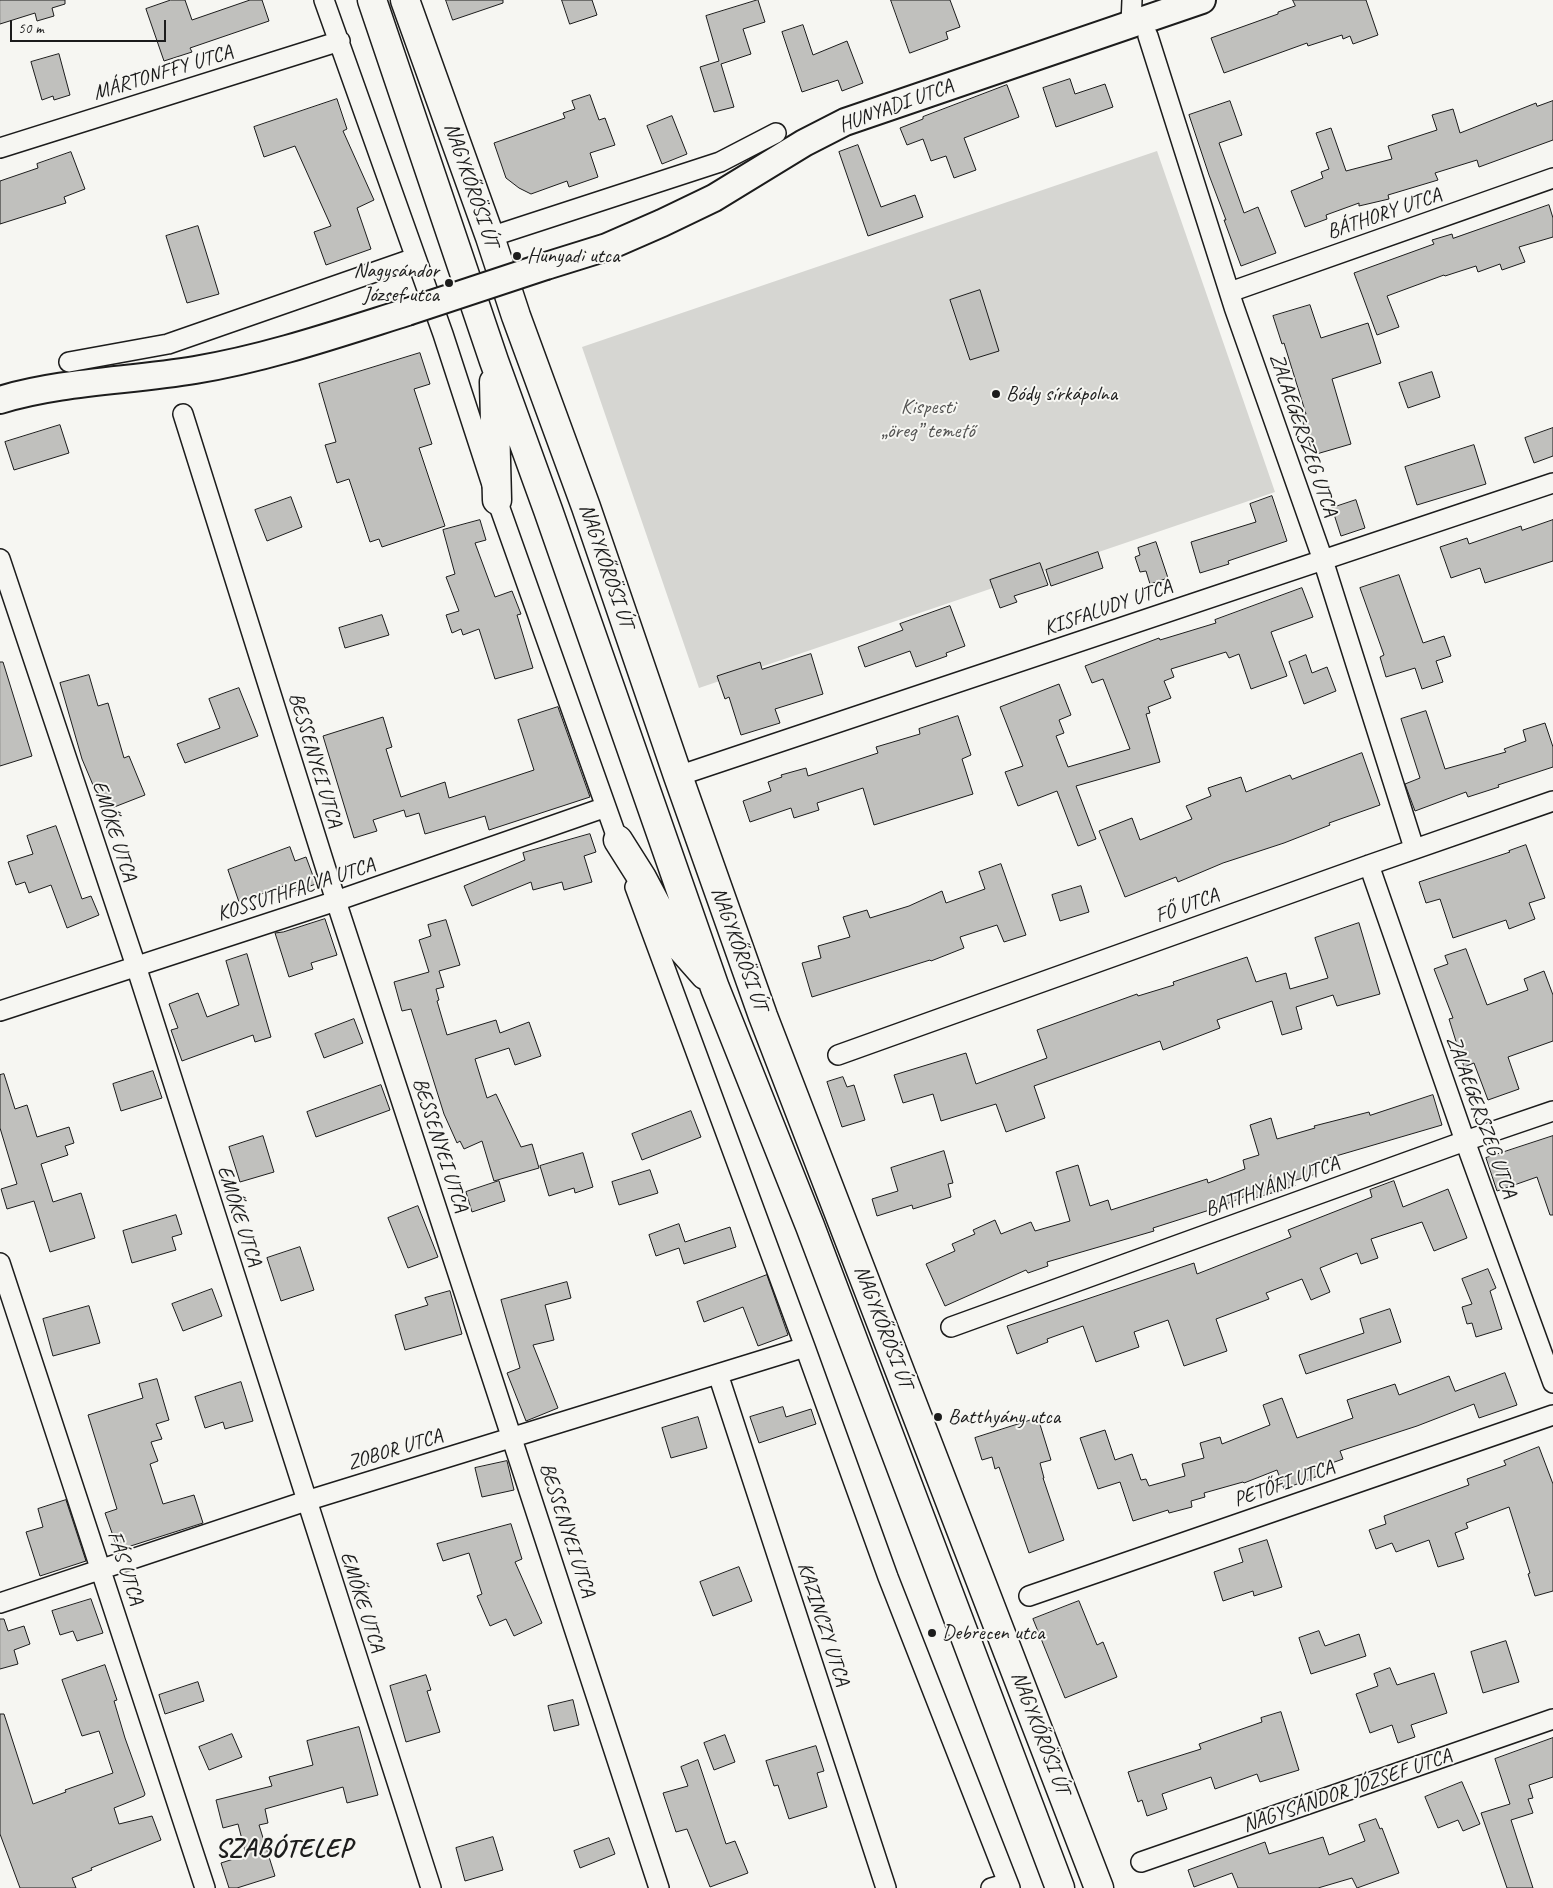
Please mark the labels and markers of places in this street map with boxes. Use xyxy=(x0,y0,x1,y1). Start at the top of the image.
place label: Hunyadi utca xyxy=(527,243,619,269)
marker: Hunyadi utca xyxy=(511,250,523,262)
place label: Nagysándor József utca xyxy=(354,258,439,308)
marker: Nagysándor József utca xyxy=(443,277,455,289)
place label: Bódy sírkápolna xyxy=(1006,381,1117,407)
marker: Bódy sírkápolna xyxy=(990,388,1002,400)
place label: Batthyány utca xyxy=(948,1404,1060,1430)
marker: Batthyány utca xyxy=(932,1411,944,1423)
place label: Debrecen utca xyxy=(942,1620,1044,1646)
marker: Debrecen utca xyxy=(926,1627,938,1639)

